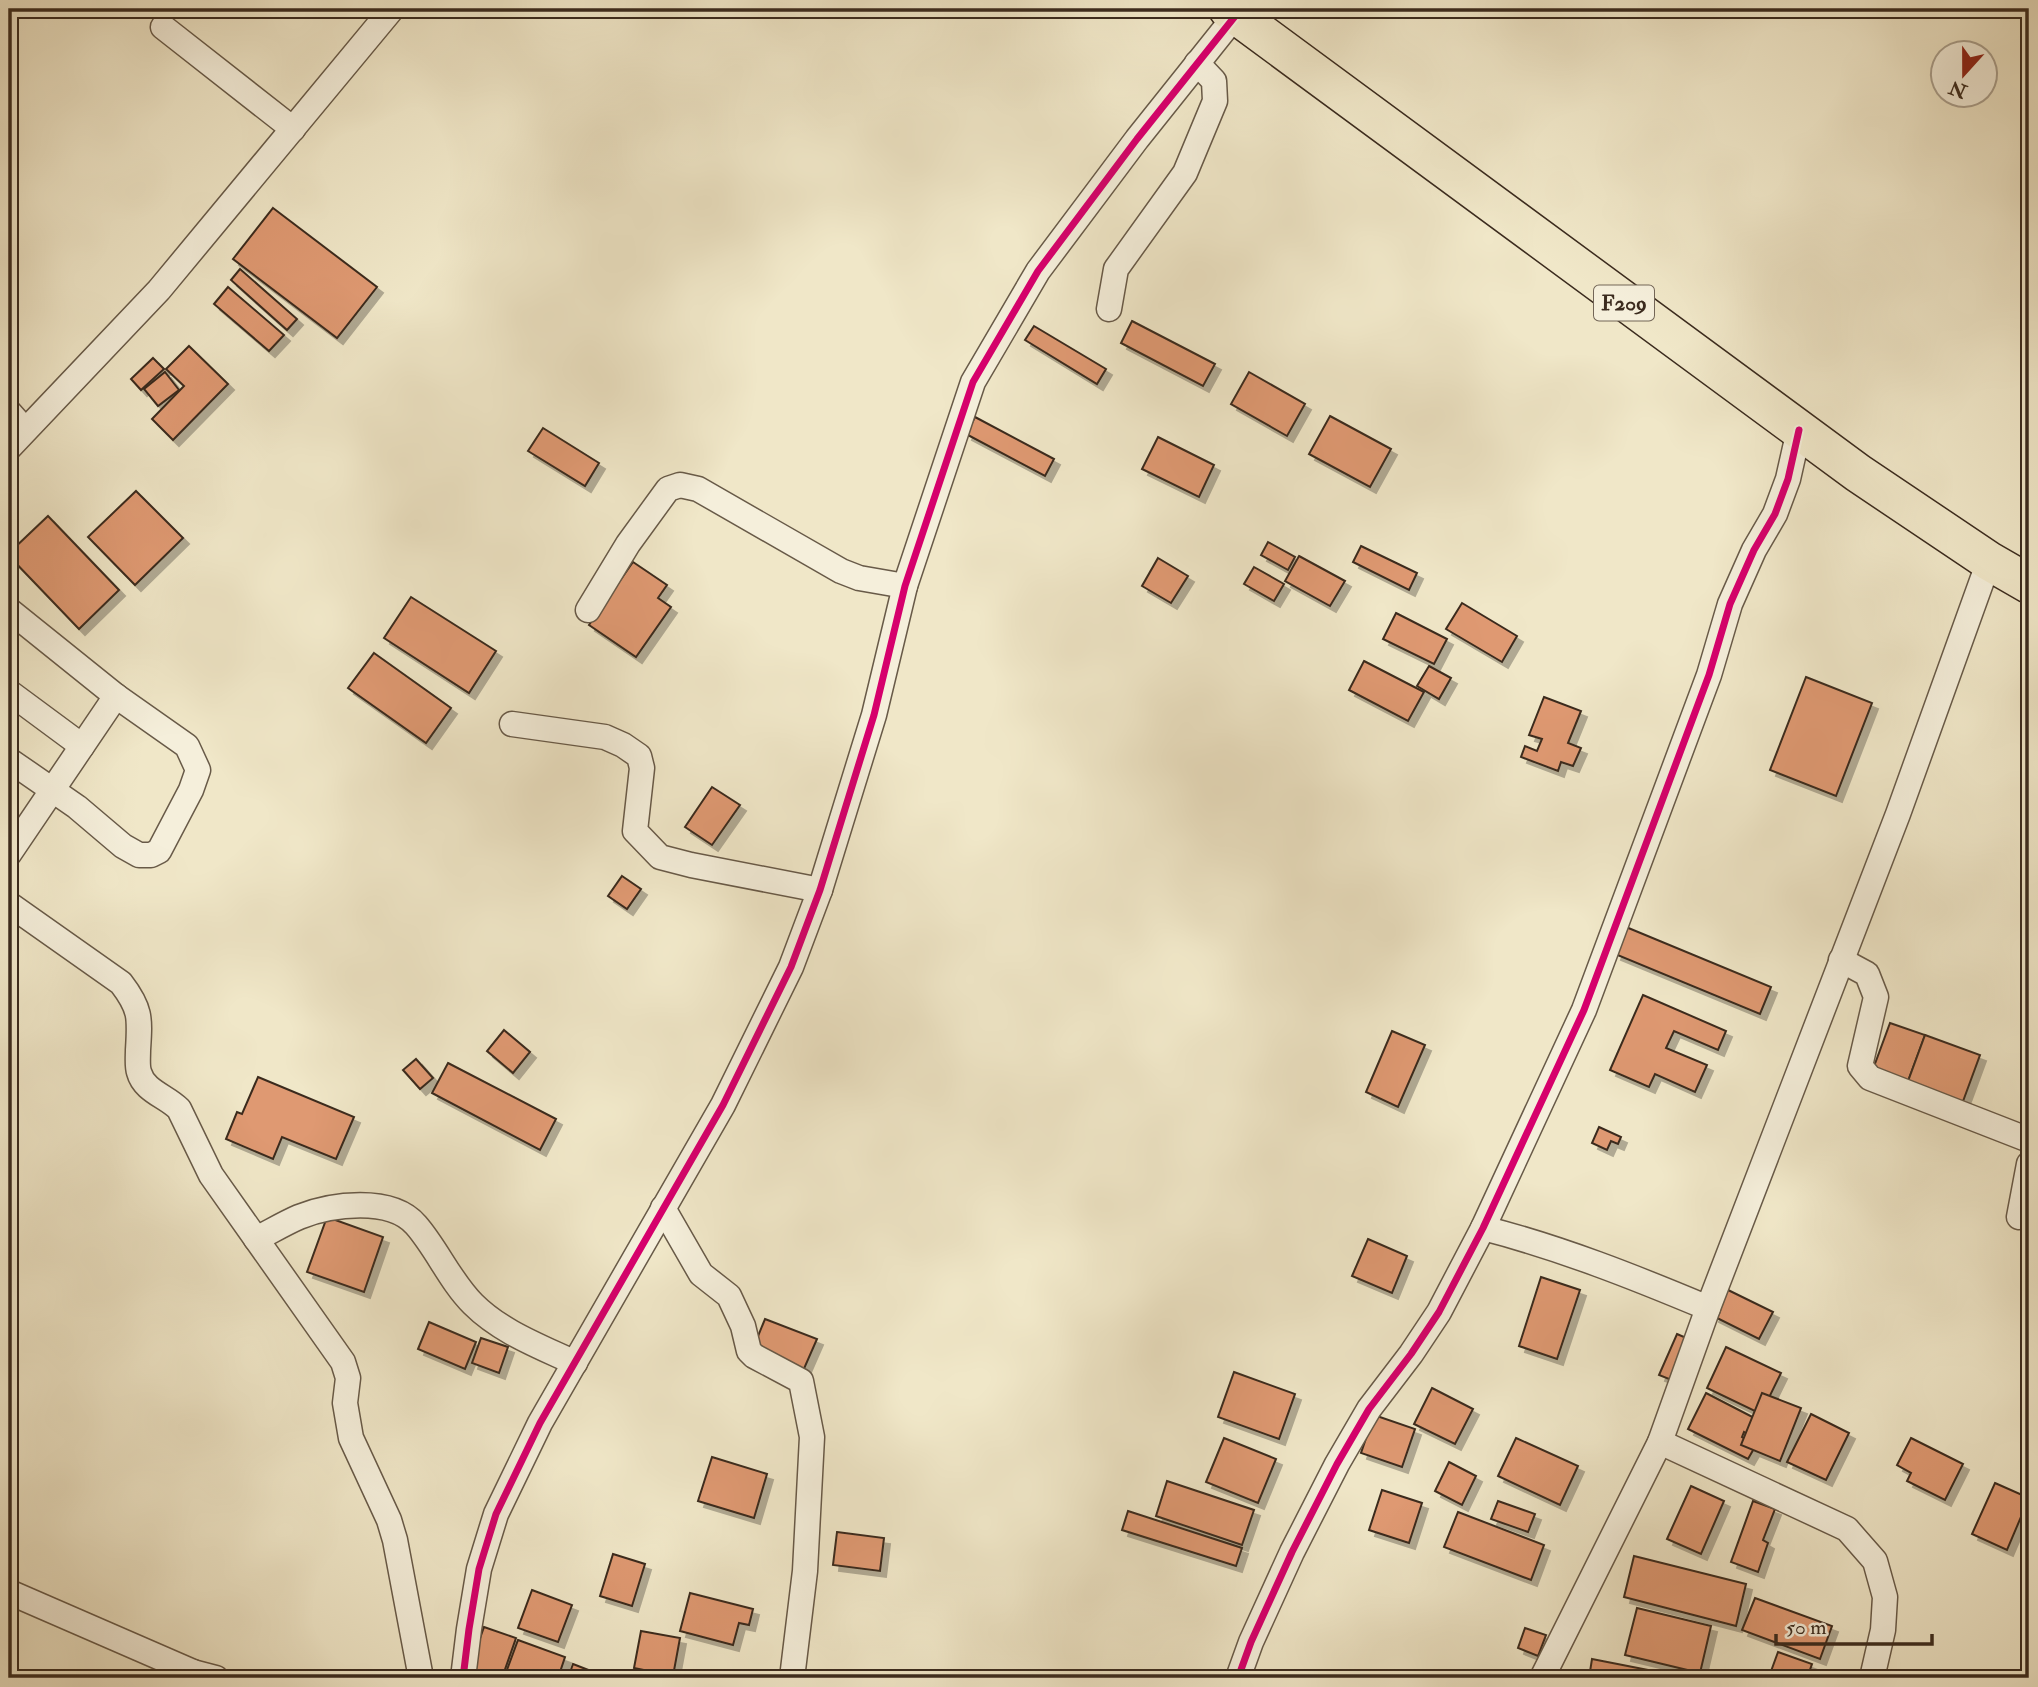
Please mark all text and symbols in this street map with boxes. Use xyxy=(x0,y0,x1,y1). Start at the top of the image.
north arrow xyxy=(1930,38,2000,108)
text: N xyxy=(1945,74,1971,104)
road number: F209 xyxy=(1594,286,1654,320)
scale bar xyxy=(1776,1603,1931,1647)
text: 50 m xyxy=(1786,1614,1827,1641)

